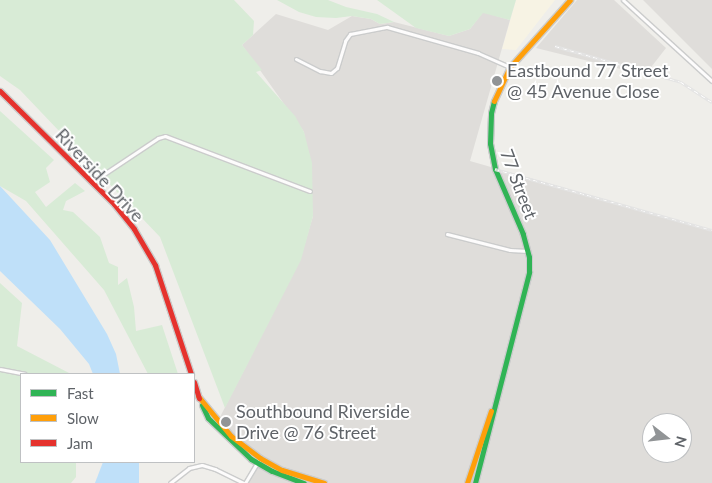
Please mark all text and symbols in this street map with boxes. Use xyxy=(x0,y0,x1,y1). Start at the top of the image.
place label: Eastbound 77 Street @ 45 Avenue Close xyxy=(507,60,668,102)
marker: Eastbound 77 Street @ 45 Avenue Close xyxy=(491,75,503,87)
street label: Riverside Drive xyxy=(51,124,149,226)
street label: 77 Street xyxy=(496,146,542,222)
legend xyxy=(20,373,195,463)
text: Fast xyxy=(67,384,94,402)
place label: Southbound Riverside Drive @ 76 Street xyxy=(236,401,410,444)
text: Slow xyxy=(67,409,99,427)
north arrow xyxy=(642,413,692,463)
marker: Southbound Riverside Drive @ 76 Street xyxy=(220,416,232,428)
text: Jam xyxy=(67,434,93,452)
text: N xyxy=(671,434,691,450)

